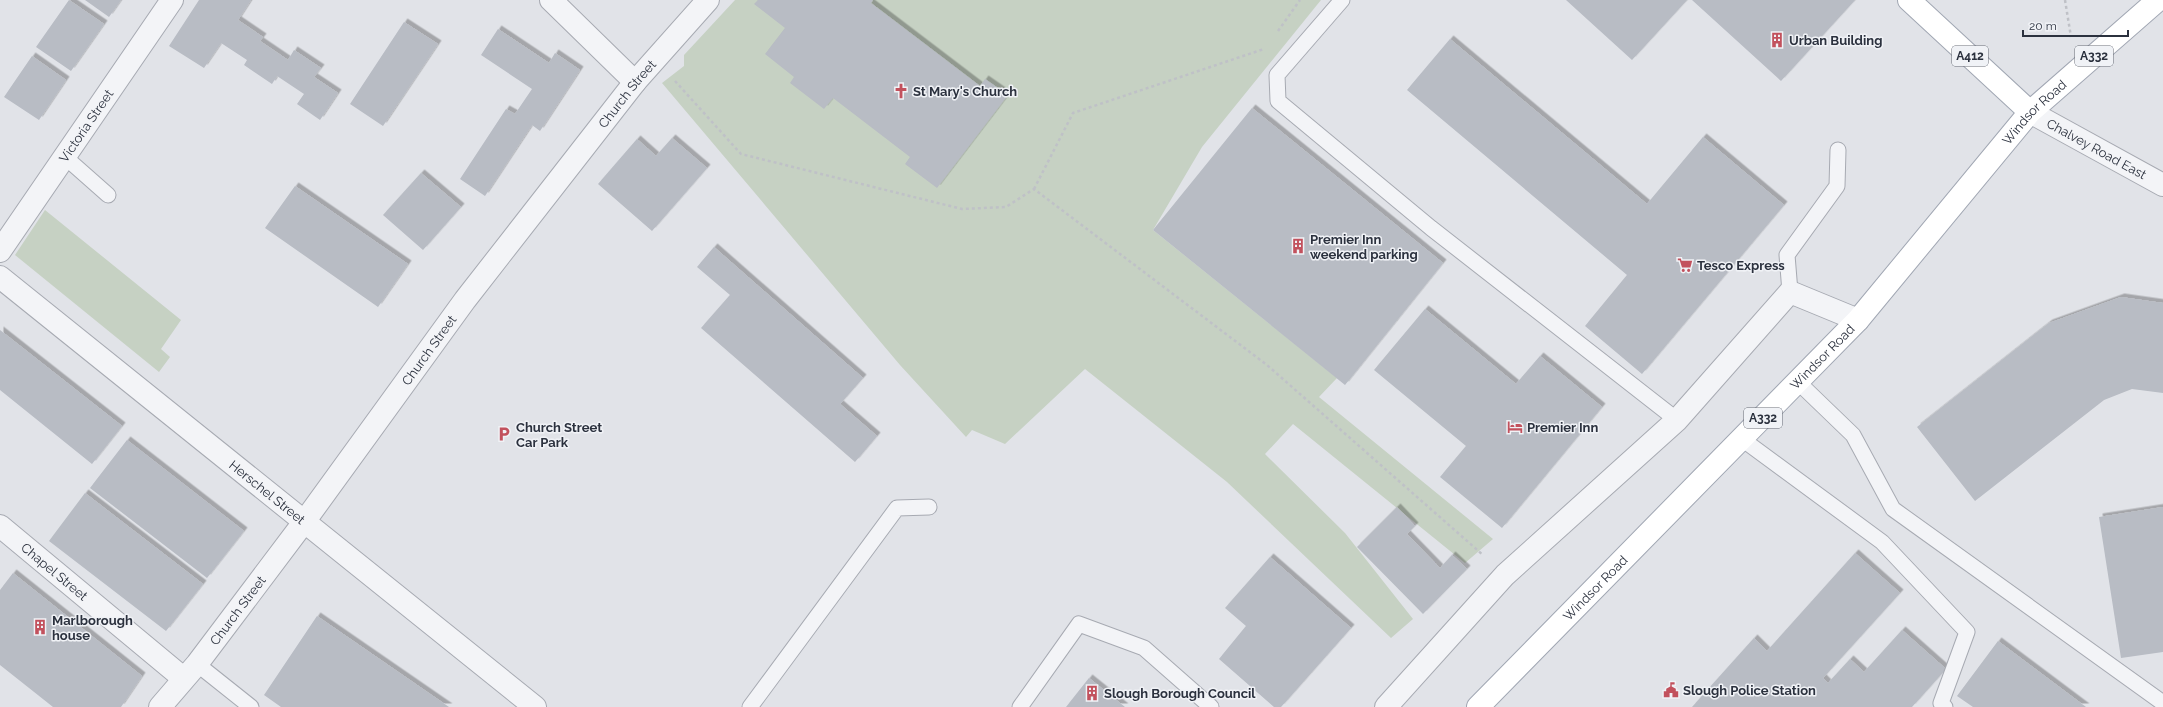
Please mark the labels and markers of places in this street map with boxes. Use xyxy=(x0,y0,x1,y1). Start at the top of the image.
building icon: Urban Building xyxy=(1768,31,1786,49)
place label: Urban Building xyxy=(1789,33,1882,48)
church icon: St Mary's Church xyxy=(892,82,910,100)
place label: St Mary's Church xyxy=(913,84,1017,99)
place label: Premier Inn weekend parking xyxy=(1310,232,1418,262)
building icon: Premier Inn weekend parking xyxy=(1289,237,1307,255)
supermarket icon: Tesco Express xyxy=(1676,256,1694,274)
place label: Tesco Express xyxy=(1697,258,1785,273)
hotel icon: Premier Inn xyxy=(1506,418,1524,436)
place label: Church Street Car Park xyxy=(516,420,602,450)
place label: Premier Inn xyxy=(1527,420,1598,435)
parking icon: Church Street Car Park xyxy=(495,425,513,443)
place label: Marlborough house xyxy=(52,613,133,643)
building icon: Marlborough house xyxy=(31,618,49,636)
public building icon: Slough Police Station xyxy=(1662,681,1680,699)
place label: Slough Police Station xyxy=(1683,683,1816,698)
building icon: Slough Borough Council xyxy=(1083,684,1101,702)
place label: Slough Borough Council xyxy=(1104,686,1256,701)

